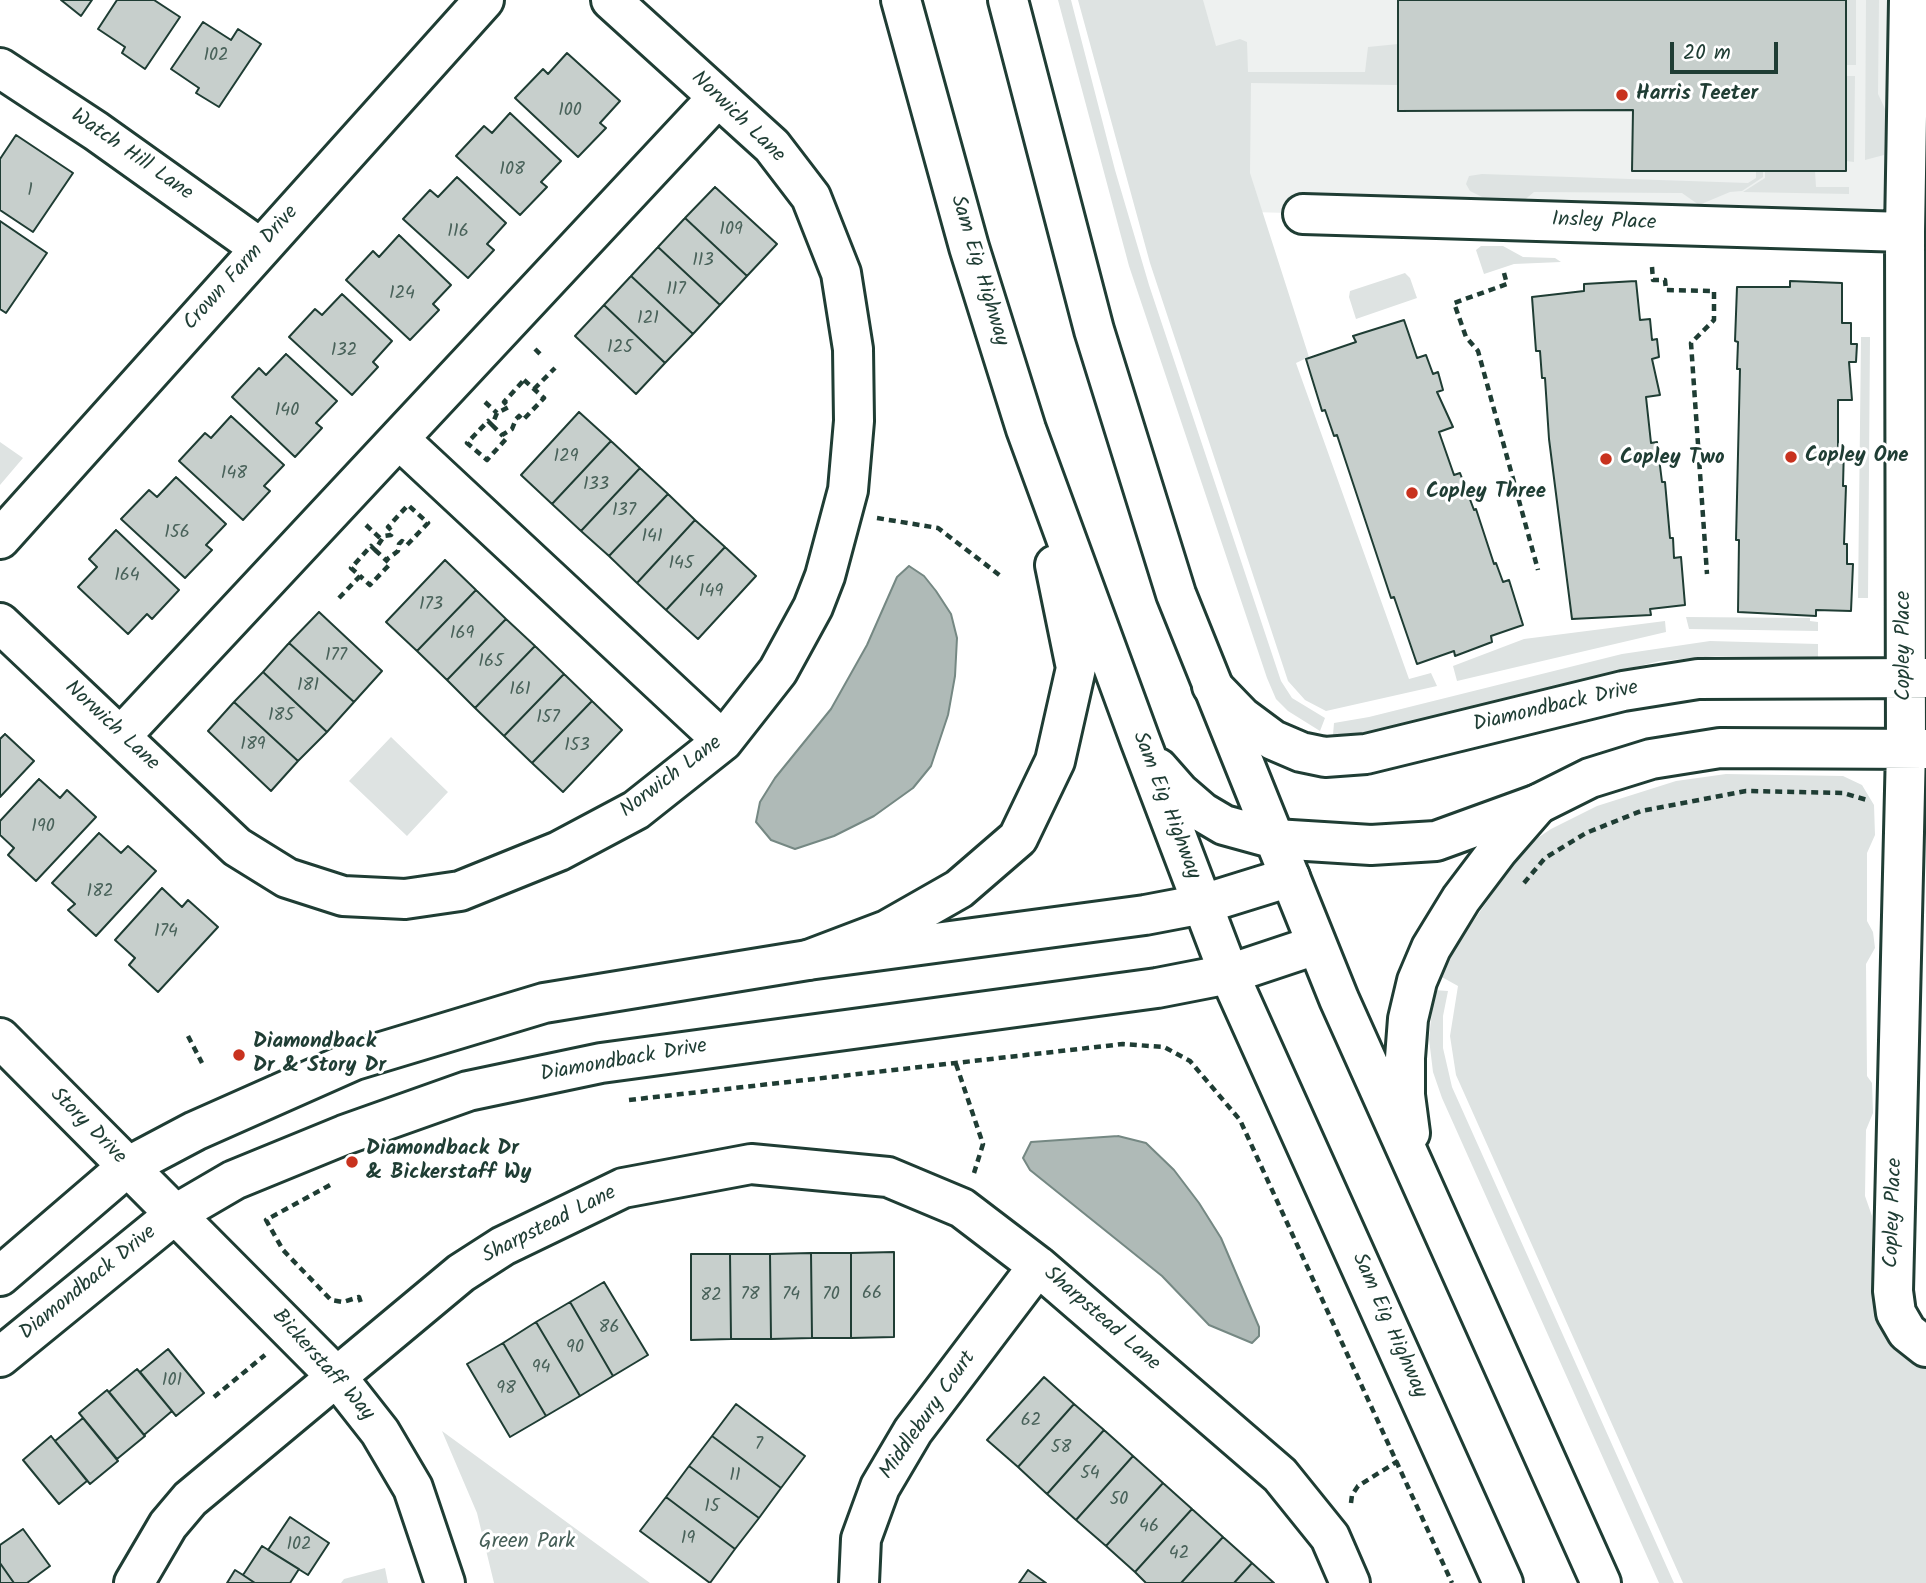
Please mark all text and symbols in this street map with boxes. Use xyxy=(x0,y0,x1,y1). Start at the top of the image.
scale bar xyxy=(1674,28,1783,72)
text: 20 m xyxy=(1683,37,1731,70)
house number: 102 xyxy=(203,46,229,68)
street label: Norwich Lane xyxy=(685,67,789,169)
place label: Harris Teeter xyxy=(1636,82,1758,108)
marker: Harris Teeter xyxy=(1614,87,1630,103)
house number: 100 xyxy=(558,101,582,123)
street label: Watch Hill Lane xyxy=(65,105,197,207)
house number: 108 xyxy=(499,160,525,182)
house number: 1 xyxy=(27,181,33,203)
street label: Sam Eig Highway xyxy=(943,193,1013,349)
street label: Crown Farm Drive xyxy=(179,201,305,337)
street label: Insley Place xyxy=(1551,209,1657,237)
house number: 109 xyxy=(719,220,743,242)
house number: 116 xyxy=(447,222,469,244)
house number: 113 xyxy=(692,251,714,273)
house number: 117 xyxy=(666,280,686,302)
house number: 124 xyxy=(389,284,415,306)
house number: 121 xyxy=(637,309,659,331)
house number: 125 xyxy=(607,338,633,360)
house number: 132 xyxy=(331,341,357,363)
house number: 140 xyxy=(275,401,299,423)
place label: Copley One xyxy=(1805,444,1909,470)
place label: Copley Two xyxy=(1620,446,1725,472)
house number: 129 xyxy=(554,447,578,469)
marker: Copley One xyxy=(1783,449,1799,465)
marker: Copley Two xyxy=(1598,451,1614,467)
house number: 148 xyxy=(221,464,247,486)
house number: 133 xyxy=(583,475,609,497)
place label: Copley Three xyxy=(1426,480,1546,506)
marker: Copley Three xyxy=(1404,485,1420,501)
house number: 137 xyxy=(612,501,636,523)
house number: 156 xyxy=(164,523,190,545)
house number: 141 xyxy=(641,527,663,549)
house number: 145 xyxy=(668,554,694,576)
house number: 164 xyxy=(114,566,140,588)
house number: 149 xyxy=(699,582,723,604)
street label: Copley Place xyxy=(1892,591,1918,701)
house number: 173 xyxy=(419,595,443,617)
house number: 169 xyxy=(450,624,474,646)
house number: 177 xyxy=(325,646,347,668)
house number: 165 xyxy=(478,652,504,674)
house number: 181 xyxy=(297,676,319,698)
street label: Norwich Lane xyxy=(58,677,164,777)
street label: Diamondback Drive xyxy=(1471,677,1641,739)
house number: 161 xyxy=(509,680,531,702)
house number: 185 xyxy=(268,706,294,728)
house number: 157 xyxy=(536,708,560,730)
street label: Sam Eig Highway xyxy=(1125,729,1205,883)
street label: Norwich Lane xyxy=(616,732,728,824)
house number: 189 xyxy=(240,735,266,757)
house number: 153 xyxy=(564,736,590,758)
house number: 190 xyxy=(31,817,55,839)
house number: 182 xyxy=(87,882,113,904)
house number: 174 xyxy=(154,922,178,944)
place label: Diamondback Dr & Story Dr xyxy=(253,1030,386,1080)
street label: Diamondback Drive xyxy=(539,1035,709,1089)
marker: Diamondback Dr & Story Dr xyxy=(231,1047,247,1063)
street label: Story Drive xyxy=(44,1084,130,1170)
place label: Diamondback Dr & Bickerstaff Wy xyxy=(366,1137,531,1187)
marker: Diamondback Dr & Bickerstaff Wy xyxy=(344,1154,360,1170)
street label: Copley Place xyxy=(1880,1158,1910,1268)
street label: Sharpstead Lane xyxy=(479,1182,621,1270)
street label: Diamondback Drive xyxy=(16,1221,162,1347)
street label: Sam Eig Highway xyxy=(1345,1250,1431,1402)
street label: Sharpstead Lane xyxy=(1037,1262,1165,1378)
house number: 66 xyxy=(862,1284,882,1306)
house number: 78 xyxy=(740,1285,760,1307)
house number: 74 xyxy=(782,1285,800,1307)
house number: 70 xyxy=(822,1285,840,1307)
house number: 82 xyxy=(700,1286,722,1308)
street label: Bickerstaff Way xyxy=(265,1305,379,1427)
house number: 86 xyxy=(599,1318,619,1340)
house number: 90 xyxy=(566,1338,584,1360)
street label: Middlebury Court xyxy=(875,1347,983,1485)
house number: 94 xyxy=(532,1358,550,1380)
house number: 101 xyxy=(162,1371,182,1393)
house number: 98 xyxy=(496,1379,516,1401)
house number: 62 xyxy=(1021,1411,1041,1433)
house number: 7 xyxy=(755,1435,763,1457)
house number: 58 xyxy=(1051,1438,1071,1460)
house number: 54 xyxy=(1080,1464,1100,1486)
house number: 11 xyxy=(729,1466,741,1488)
house number: 50 xyxy=(1110,1490,1128,1512)
house number: 15 xyxy=(704,1497,720,1519)
house number: 46 xyxy=(1139,1517,1159,1539)
house number: 19 xyxy=(681,1529,695,1551)
park label: Green Park xyxy=(479,1530,575,1556)
house number: 102 xyxy=(286,1535,312,1557)
house number: 42 xyxy=(1169,1544,1189,1566)

